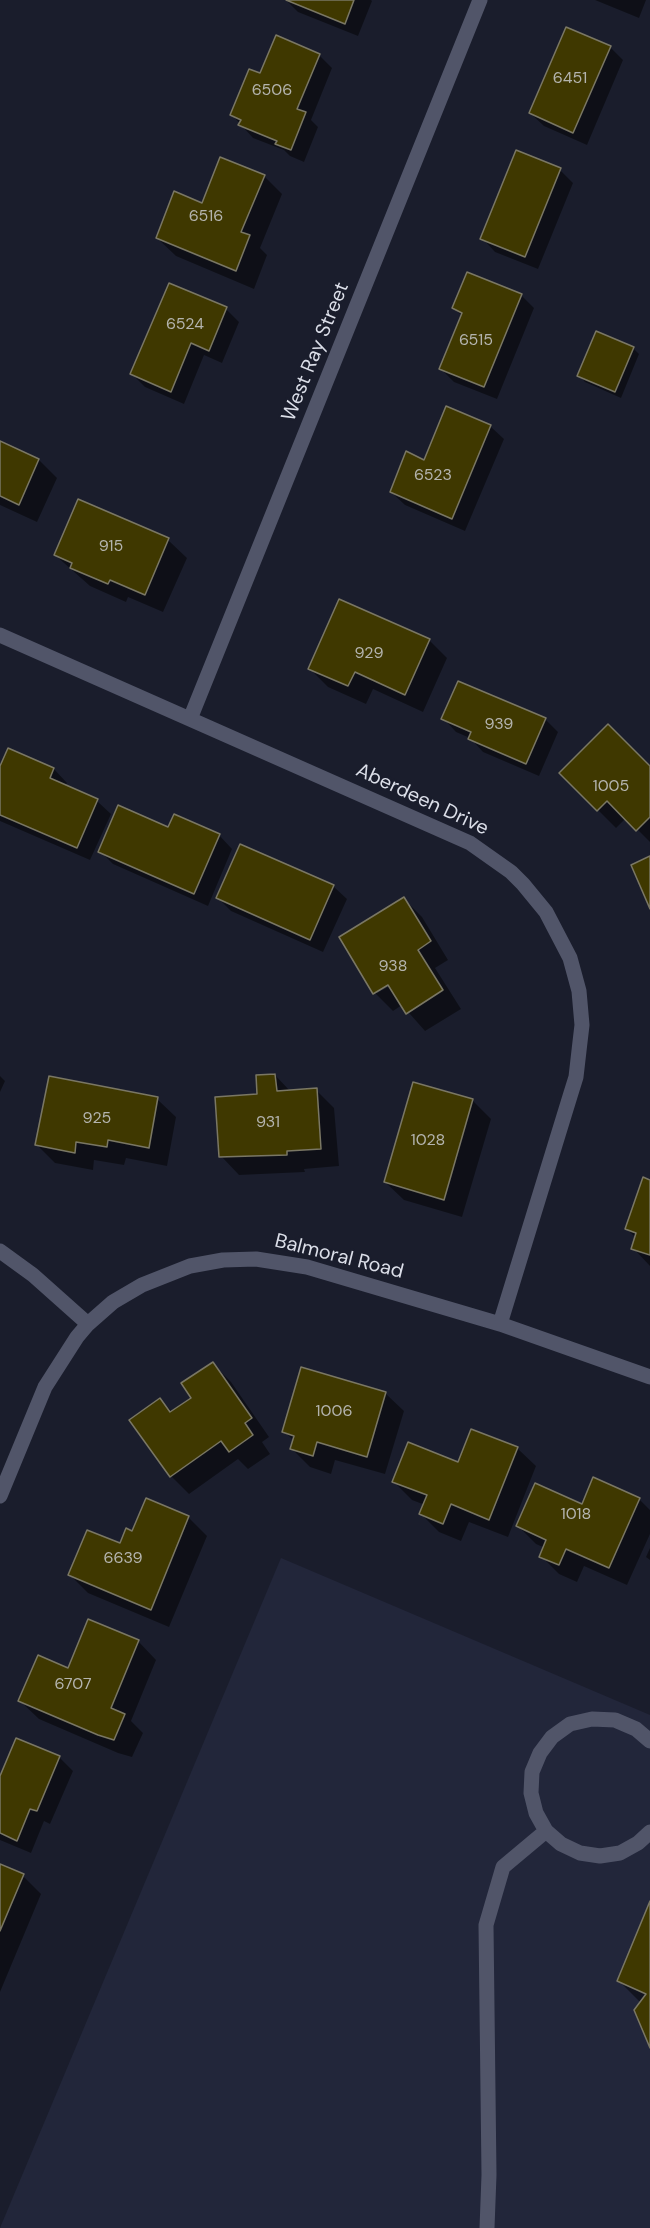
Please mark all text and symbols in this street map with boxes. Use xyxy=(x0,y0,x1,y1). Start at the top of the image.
house number: 6451 xyxy=(553,69,587,89)
house number: 6506 xyxy=(252,81,292,101)
house number: 6516 xyxy=(189,207,223,227)
street label: West Ray Street xyxy=(277,279,355,425)
house number: 6524 xyxy=(166,315,204,335)
house number: 6515 xyxy=(459,331,493,351)
house number: 6523 xyxy=(414,466,452,486)
house number: 915 xyxy=(99,537,123,557)
house number: 929 xyxy=(355,644,383,664)
house number: 939 xyxy=(485,715,513,735)
street label: Aberdeen Drive xyxy=(352,759,492,841)
house number: 1005 xyxy=(593,777,629,797)
house number: 938 xyxy=(379,957,407,977)
house number: 925 xyxy=(83,1109,111,1129)
house number: 931 xyxy=(256,1113,280,1133)
house number: 1028 xyxy=(411,1131,445,1151)
street label: Balmoral Road xyxy=(272,1229,406,1285)
house number: 1006 xyxy=(316,1402,352,1422)
house number: 1018 xyxy=(561,1505,591,1525)
house number: 6639 xyxy=(103,1549,143,1569)
house number: 6707 xyxy=(54,1675,92,1695)

